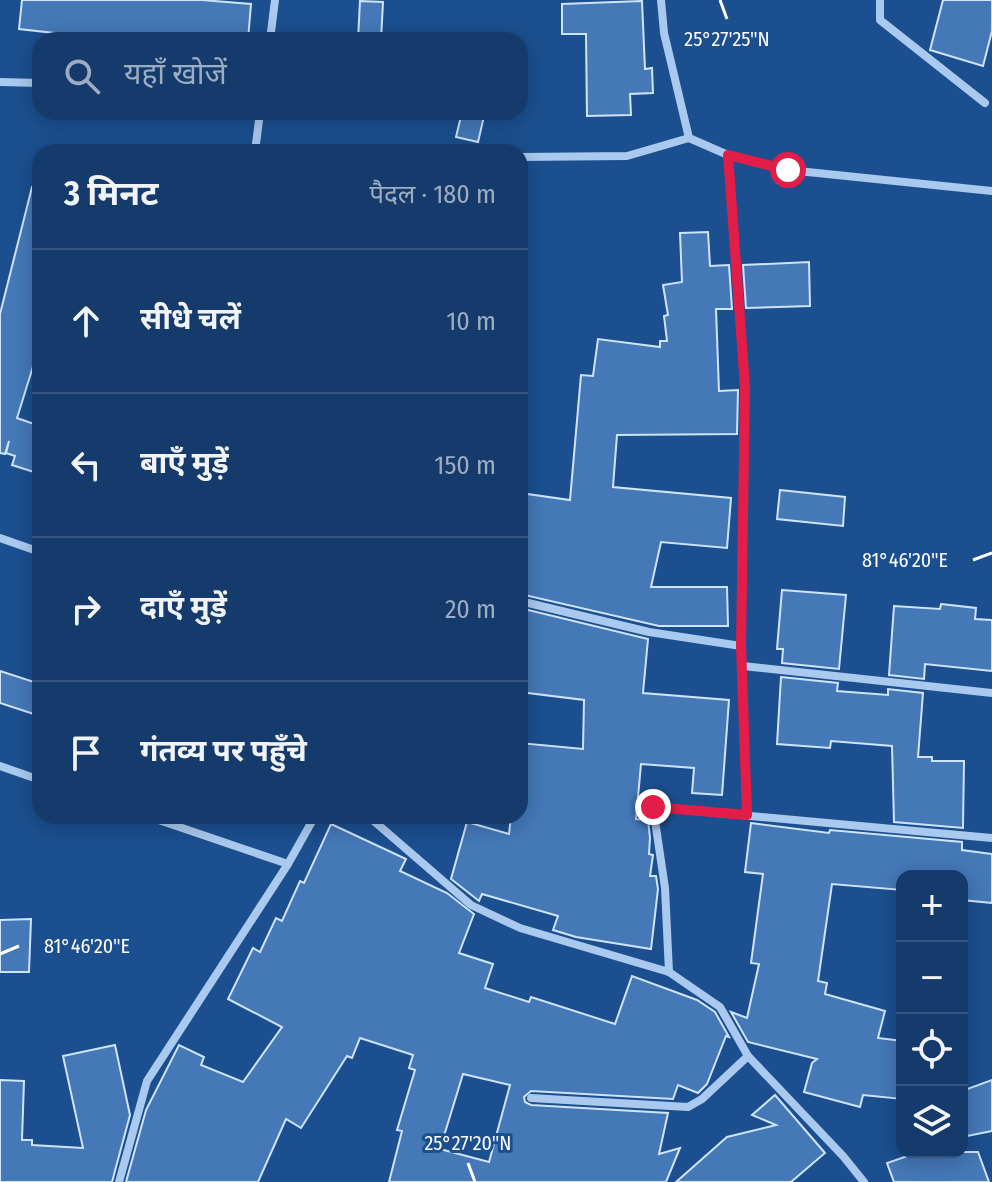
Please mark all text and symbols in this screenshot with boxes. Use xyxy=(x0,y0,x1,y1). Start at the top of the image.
text: 25°27'25"N xyxy=(684,27,770,51)
search box xyxy=(32,32,528,120)
icon: search xyxy=(60,54,104,98)
text: यहाँ खोजें xyxy=(124,56,227,92)
route start xyxy=(770,152,806,188)
text: 3 मिनट xyxy=(64,173,159,214)
text: पैदल · 180 m xyxy=(369,179,496,210)
icon: ahead xyxy=(64,299,108,343)
text: सीधे चलें xyxy=(140,301,241,337)
text: 10 m xyxy=(446,306,496,337)
icon: left xyxy=(64,443,108,487)
text: बाएँ मुड़ें xyxy=(140,445,229,481)
text: 150 m xyxy=(434,450,496,481)
text: 81°46'20"E xyxy=(862,548,948,572)
icon: right xyxy=(64,587,108,631)
text: दाएँ मुड़ें xyxy=(140,589,227,625)
text: 20 m xyxy=(445,594,496,625)
icon: arrive xyxy=(64,731,108,775)
text: गंतव्य पर पहुँचे xyxy=(140,733,307,769)
route end xyxy=(635,789,671,825)
map controls xyxy=(896,870,968,1158)
button: + xyxy=(896,870,968,942)
text: 81°46'20"E xyxy=(44,934,130,958)
button: − xyxy=(896,942,968,1014)
button: locate xyxy=(896,1014,968,1086)
button: layers xyxy=(896,1086,968,1158)
text: 25°27'20"N xyxy=(425,1131,511,1155)

